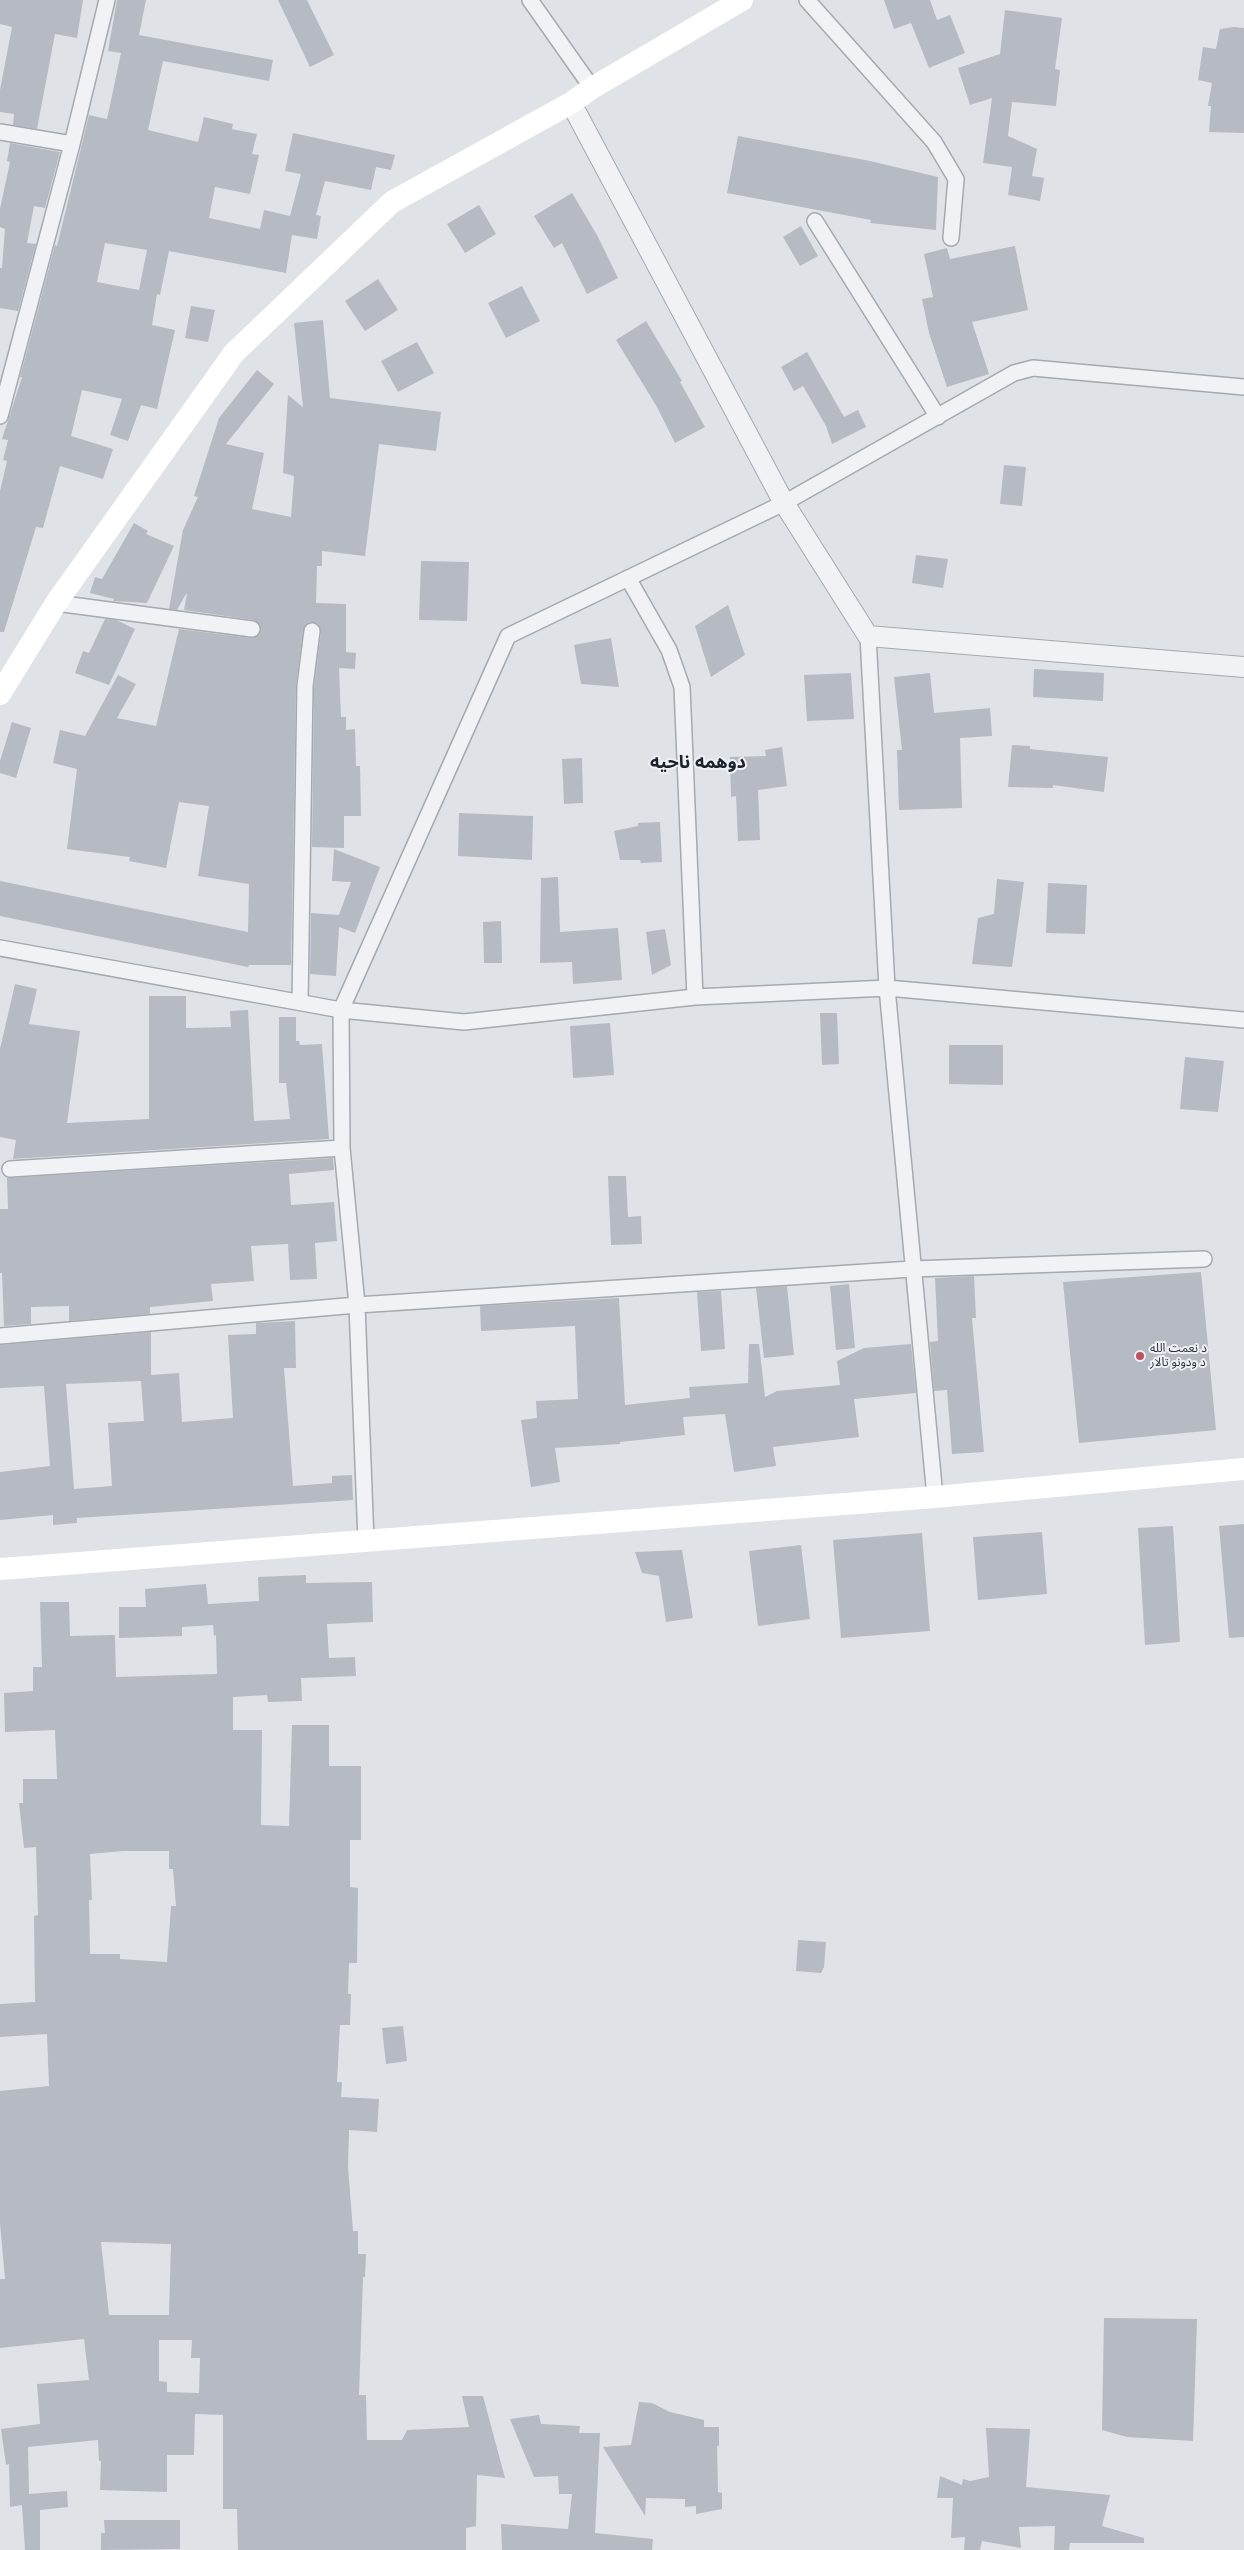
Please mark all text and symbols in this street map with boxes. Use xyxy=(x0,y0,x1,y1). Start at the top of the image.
district label: دوهمه ناحیه xyxy=(650,752,746,774)
place label: د نعمت الله د ودونو تالار xyxy=(1150,1342,1207,1370)
marker: د نعمت الله د ودونو تالار xyxy=(1134,1350,1146,1362)

